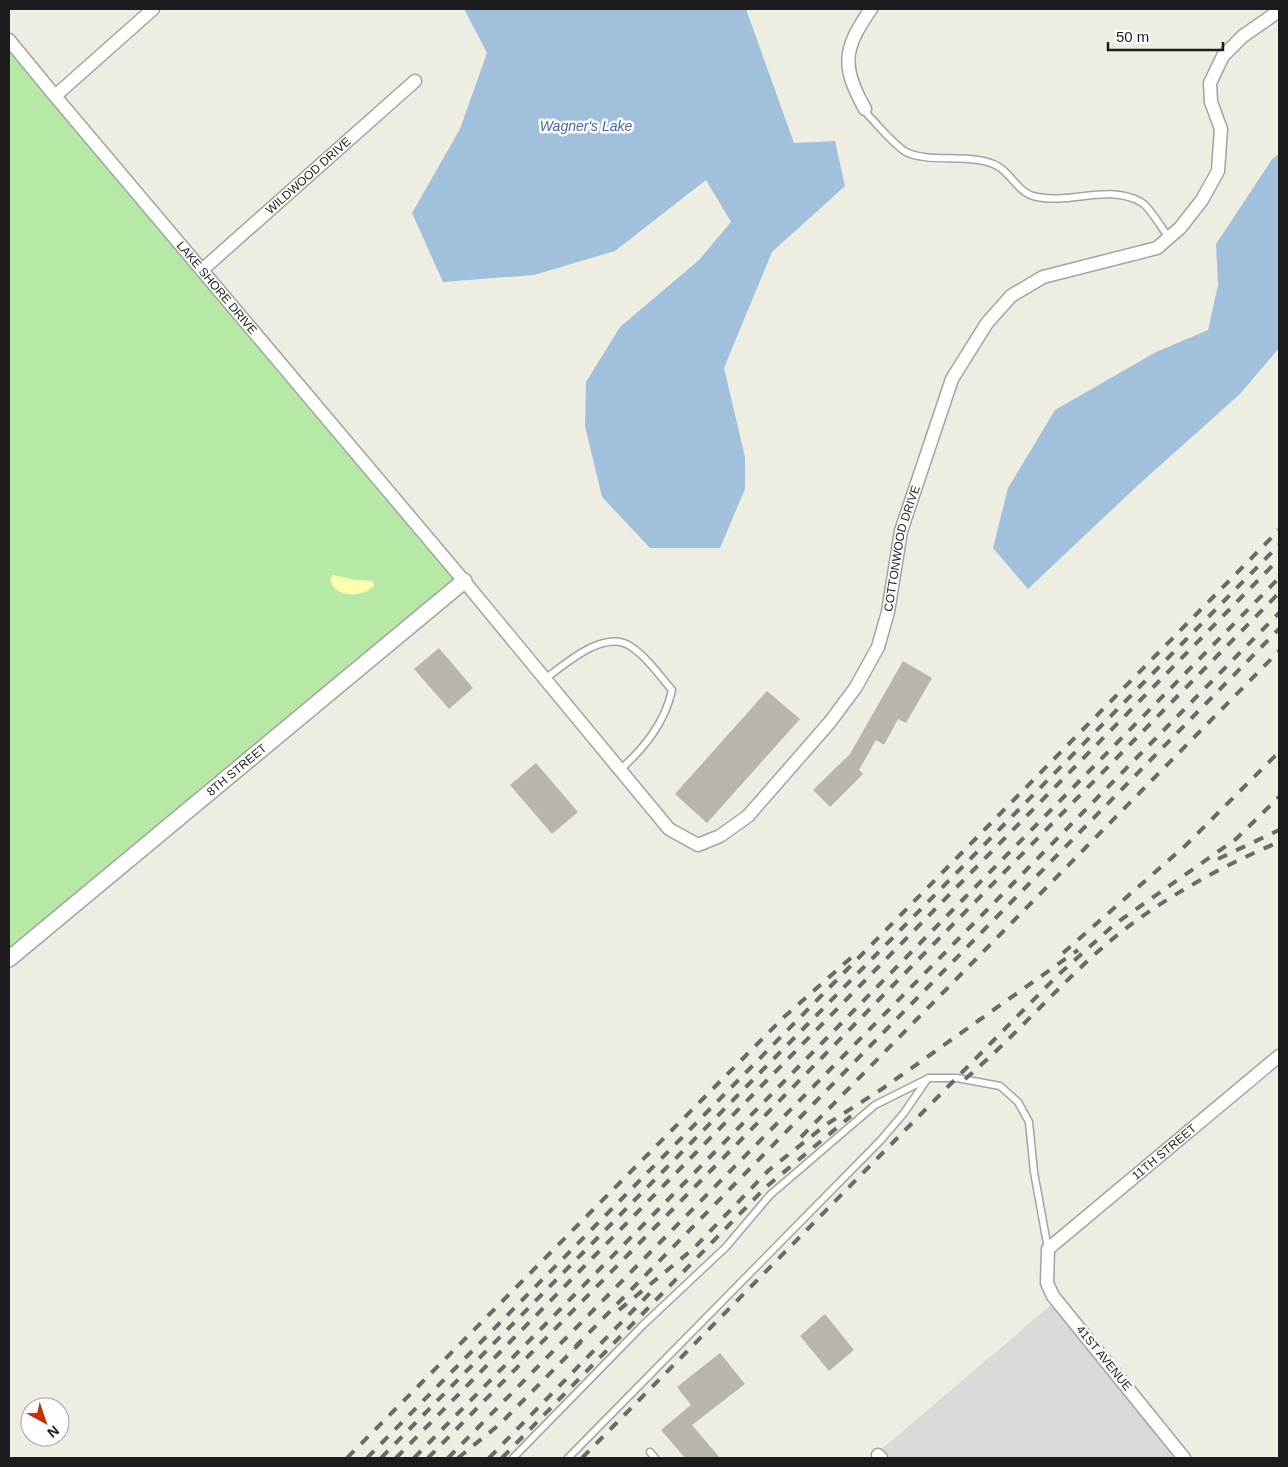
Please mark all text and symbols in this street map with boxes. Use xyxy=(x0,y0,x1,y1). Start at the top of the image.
scale bar xyxy=(1108,20,1223,52)
text: 50 m xyxy=(1116,28,1149,45)
water label: Wagner's Lake xyxy=(540,118,633,134)
street label: WILDWOOD DRIVE xyxy=(263,134,354,217)
street label: LAKE SHORE DRIVE xyxy=(174,239,260,337)
street label: COTTONWOOD DRIVE xyxy=(881,484,923,613)
street label: 8TH STREET xyxy=(204,741,270,799)
street label: 11TH STREET xyxy=(1129,1121,1200,1183)
street label: 41ST AVENUE xyxy=(1074,1323,1134,1393)
north arrow xyxy=(20,1397,70,1447)
text: N xyxy=(44,1423,62,1441)

